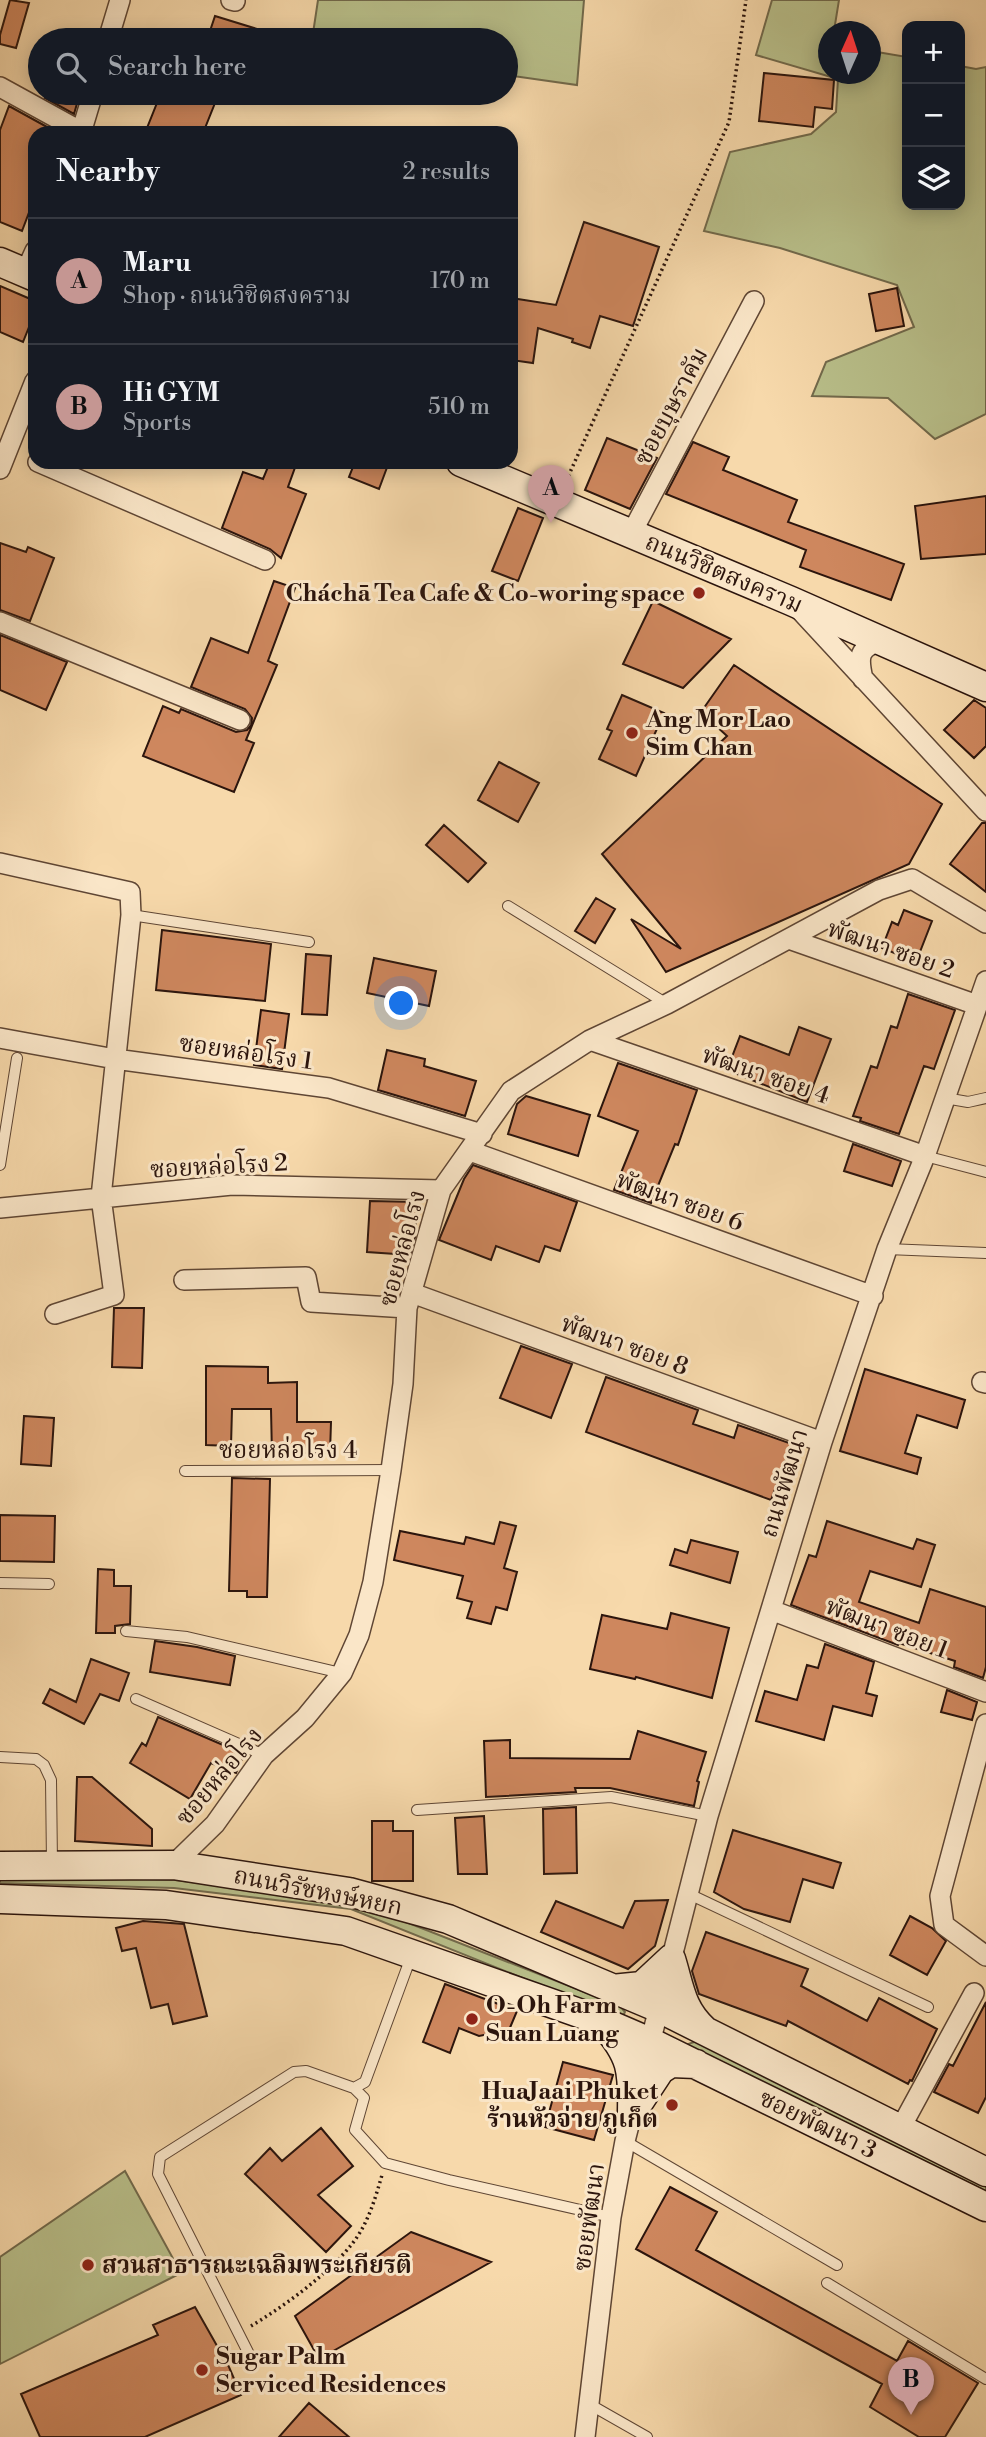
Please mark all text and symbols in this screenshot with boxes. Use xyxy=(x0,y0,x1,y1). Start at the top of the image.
north arrow xyxy=(818,21,881,84)
map controls xyxy=(902,21,965,210)
button: + xyxy=(902,21,965,84)
search box xyxy=(28,28,518,105)
icon: search xyxy=(52,48,90,86)
text: Search here xyxy=(108,51,247,83)
button: − xyxy=(902,84,965,147)
button: layers xyxy=(902,147,965,210)
text: Nearby xyxy=(56,153,160,191)
text: 2 results xyxy=(403,158,490,186)
text: Maru xyxy=(123,247,191,279)
text: A xyxy=(71,267,87,295)
text: 170 m xyxy=(430,267,490,295)
text: Shop · ถนนวิชิตสงคราม xyxy=(123,282,351,310)
street label: ซอยบุษราคัม xyxy=(628,342,715,470)
text: Hi GYM xyxy=(123,377,220,409)
text: B xyxy=(70,393,88,421)
text: 510 m xyxy=(428,393,490,421)
text: Sports xyxy=(123,409,191,437)
pin: A xyxy=(528,465,574,523)
street label: ถนนวิชิตสงคราม xyxy=(640,527,807,621)
place label: Cháchā Tea Cafe & Co-woring space xyxy=(285,579,685,609)
marker: Cháchā Tea Cafe & Co-woring space xyxy=(691,585,707,601)
place label: Ang Mor Lao Sim Chan xyxy=(645,705,791,763)
marker: Ang Mor Lao Sim Chan xyxy=(624,725,640,741)
street label: พัฒนา ซอย 2 xyxy=(823,914,958,986)
your location xyxy=(384,986,418,1020)
street label: ซอยหล่อโรง 1 xyxy=(177,1025,316,1077)
street label: พัฒนา ซอย 4 xyxy=(698,1040,833,1112)
street label: ซอยหล่อโรง 2 xyxy=(149,1144,289,1186)
street label: พัฒนา ซอย 6 xyxy=(612,1165,747,1239)
street label: ซอยหล่อโรง xyxy=(369,1186,433,1310)
street label: พัฒนา ซอย 8 xyxy=(557,1309,692,1383)
street label: ถนนพัฒนา xyxy=(754,1425,816,1541)
street label: ซอยหล่อโรง 4 xyxy=(219,1432,357,1466)
street label: พัฒนา ซอย 1 xyxy=(821,1592,953,1666)
street label: ซอยหล่อโรง xyxy=(167,1719,270,1832)
street label: ถนนวิรัชหงษ์หยก xyxy=(231,1859,405,1923)
place label: O-Oh Farm Suan Luang xyxy=(486,1991,620,2049)
marker: O-Oh Farm Suan Luang xyxy=(464,2011,480,2027)
place label: HuaJaai Phuket ร้านหัวจ่าย ภูเก็ต xyxy=(482,2077,658,2135)
street label: ซอยพัฒนา 3 xyxy=(754,2084,881,2166)
marker: HuaJaai Phuket ร้านหัวจ่าย ภูเก็ต xyxy=(664,2097,680,2113)
street label: ซอยพัฒนา xyxy=(568,2161,612,2273)
place label: สวนสาธารณะเฉลิมพระเกียรติ xyxy=(102,2251,412,2281)
marker: สวนสาธารณะเฉลิมพระเกียรติ xyxy=(80,2257,96,2273)
place label: Sugar Palm Serviced Residences xyxy=(216,2342,446,2400)
pin: B xyxy=(888,2357,934,2415)
marker: Sugar Palm Serviced Residences xyxy=(194,2362,210,2378)

